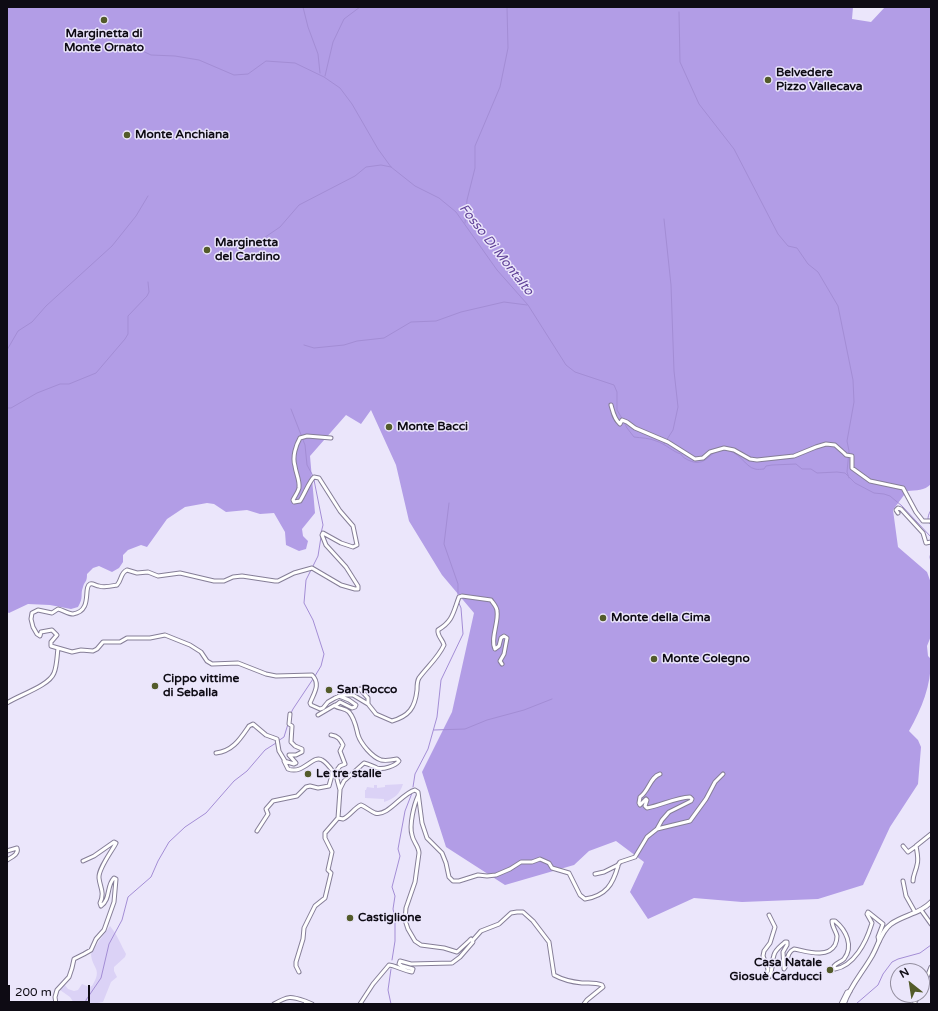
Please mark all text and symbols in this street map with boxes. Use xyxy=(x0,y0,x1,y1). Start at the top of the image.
marker: Marginetta di Monte Ornato xyxy=(99,15,109,25)
place label: Marginetta di Monte Ornato xyxy=(64,27,144,55)
place label: Belvedere Pizzo Vallecava xyxy=(776,66,863,94)
marker: Belvedere Pizzo Vallecava xyxy=(763,75,773,85)
place label: Monte Anchiana xyxy=(135,128,229,142)
marker: Monte Anchiana xyxy=(122,130,132,140)
water label: Fosso Di Montalto xyxy=(455,201,537,299)
place label: Marginetta del Cardino xyxy=(215,236,280,264)
marker: Marginetta del Cardino xyxy=(202,245,212,255)
place label: Monte Bacci xyxy=(397,420,468,434)
marker: Monte Bacci xyxy=(384,422,394,432)
place label: Monte della Cima xyxy=(611,611,711,625)
marker: Monte della Cima xyxy=(598,613,608,623)
place label: Monte Colegno xyxy=(662,652,750,666)
marker: Monte Colegno xyxy=(649,654,659,664)
place label: Cippo vittime di Seballa xyxy=(163,672,239,700)
marker: Cippo vittime di Seballa xyxy=(150,681,160,691)
place label: San Rocco xyxy=(337,683,397,697)
marker: San Rocco xyxy=(324,685,334,695)
place label: Le tre stalle xyxy=(316,767,382,781)
marker: Le tre stalle xyxy=(303,769,313,779)
place label: Castiglione xyxy=(358,911,421,925)
marker: Castiglione xyxy=(345,913,355,923)
place label: Casa Natale Giosuè Carducci xyxy=(730,956,822,984)
north arrow xyxy=(890,963,930,1003)
marker: Casa Natale Giosuè Carducci xyxy=(825,965,835,975)
text: N xyxy=(897,965,911,981)
scale bar xyxy=(10,977,92,1003)
text: 200 m xyxy=(15,985,52,999)

